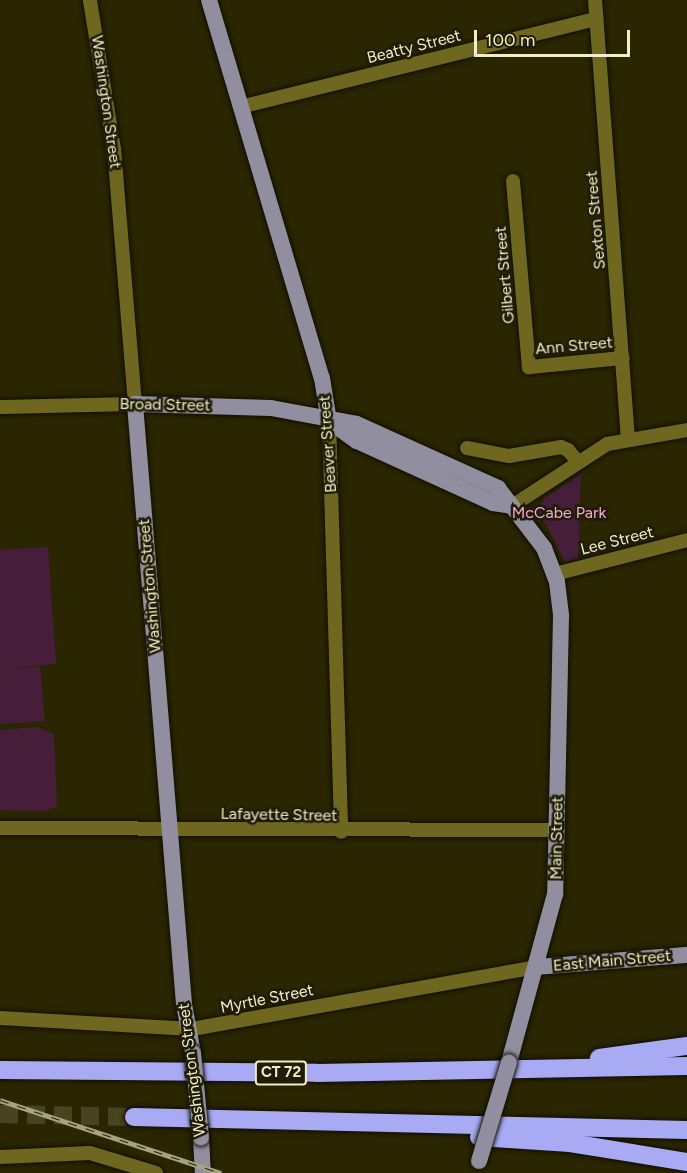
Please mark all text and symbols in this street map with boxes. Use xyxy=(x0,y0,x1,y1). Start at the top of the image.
scale bar xyxy=(477,18,633,56)
street label: Beatty Street xyxy=(365,26,463,68)
text: 100 m xyxy=(485,29,535,51)
street label: Washington Street xyxy=(87,34,125,170)
street label: Sexton Street xyxy=(582,170,610,270)
street label: Gilbert Street xyxy=(491,225,519,325)
street label: Ann Street xyxy=(535,333,613,359)
street label: Broad Street xyxy=(119,395,211,415)
street label: Beaver Street xyxy=(315,395,341,493)
park label: McCabe Park xyxy=(512,503,606,523)
street label: Washington Street xyxy=(135,518,165,654)
street label: Lee Street xyxy=(579,523,655,559)
street label: Main Street xyxy=(547,796,567,880)
street label: Lafayette Street xyxy=(220,804,338,826)
street label: East Main Street xyxy=(552,946,672,976)
street label: Myrtle Street xyxy=(219,981,315,1017)
street label: Washington Street xyxy=(174,1002,210,1138)
road number: CT 72 xyxy=(254,1061,308,1085)

